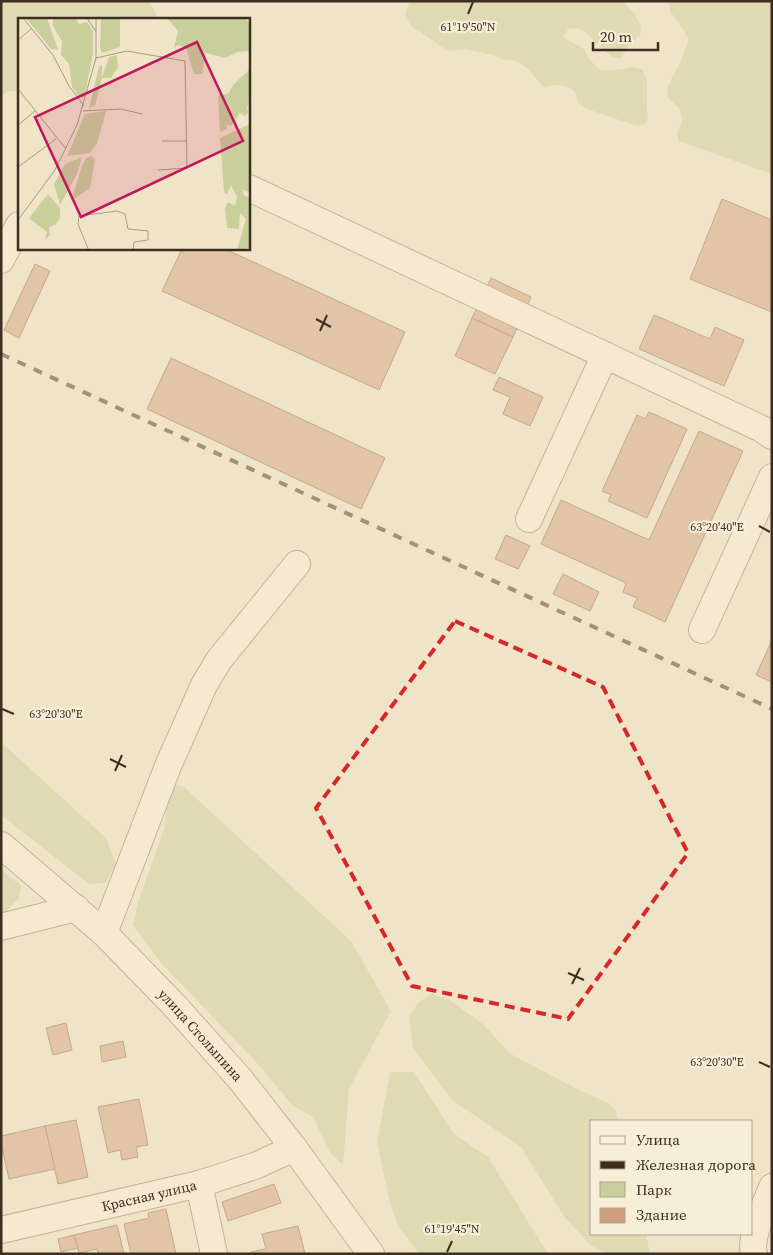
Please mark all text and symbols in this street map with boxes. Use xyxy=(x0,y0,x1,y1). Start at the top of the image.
inset map xyxy=(18,18,250,250)
text: 61°19'50"N xyxy=(440,19,496,35)
scale bar xyxy=(593,20,658,52)
text: 20 m xyxy=(600,26,632,47)
text: 63°20'40"E xyxy=(690,519,744,535)
text: 63°20'30"E xyxy=(29,706,83,722)
street label: улица Столыпина xyxy=(154,984,248,1086)
text: 63°20'30"E xyxy=(690,1054,744,1070)
legend xyxy=(590,1120,753,1235)
text: Улица xyxy=(636,1129,680,1150)
text: Железная дорога xyxy=(636,1154,756,1175)
street label: Красная улица xyxy=(100,1175,199,1216)
text: Парк xyxy=(636,1179,672,1200)
text: Здание xyxy=(636,1204,687,1225)
text: 61°19'45"N xyxy=(424,1221,480,1237)

